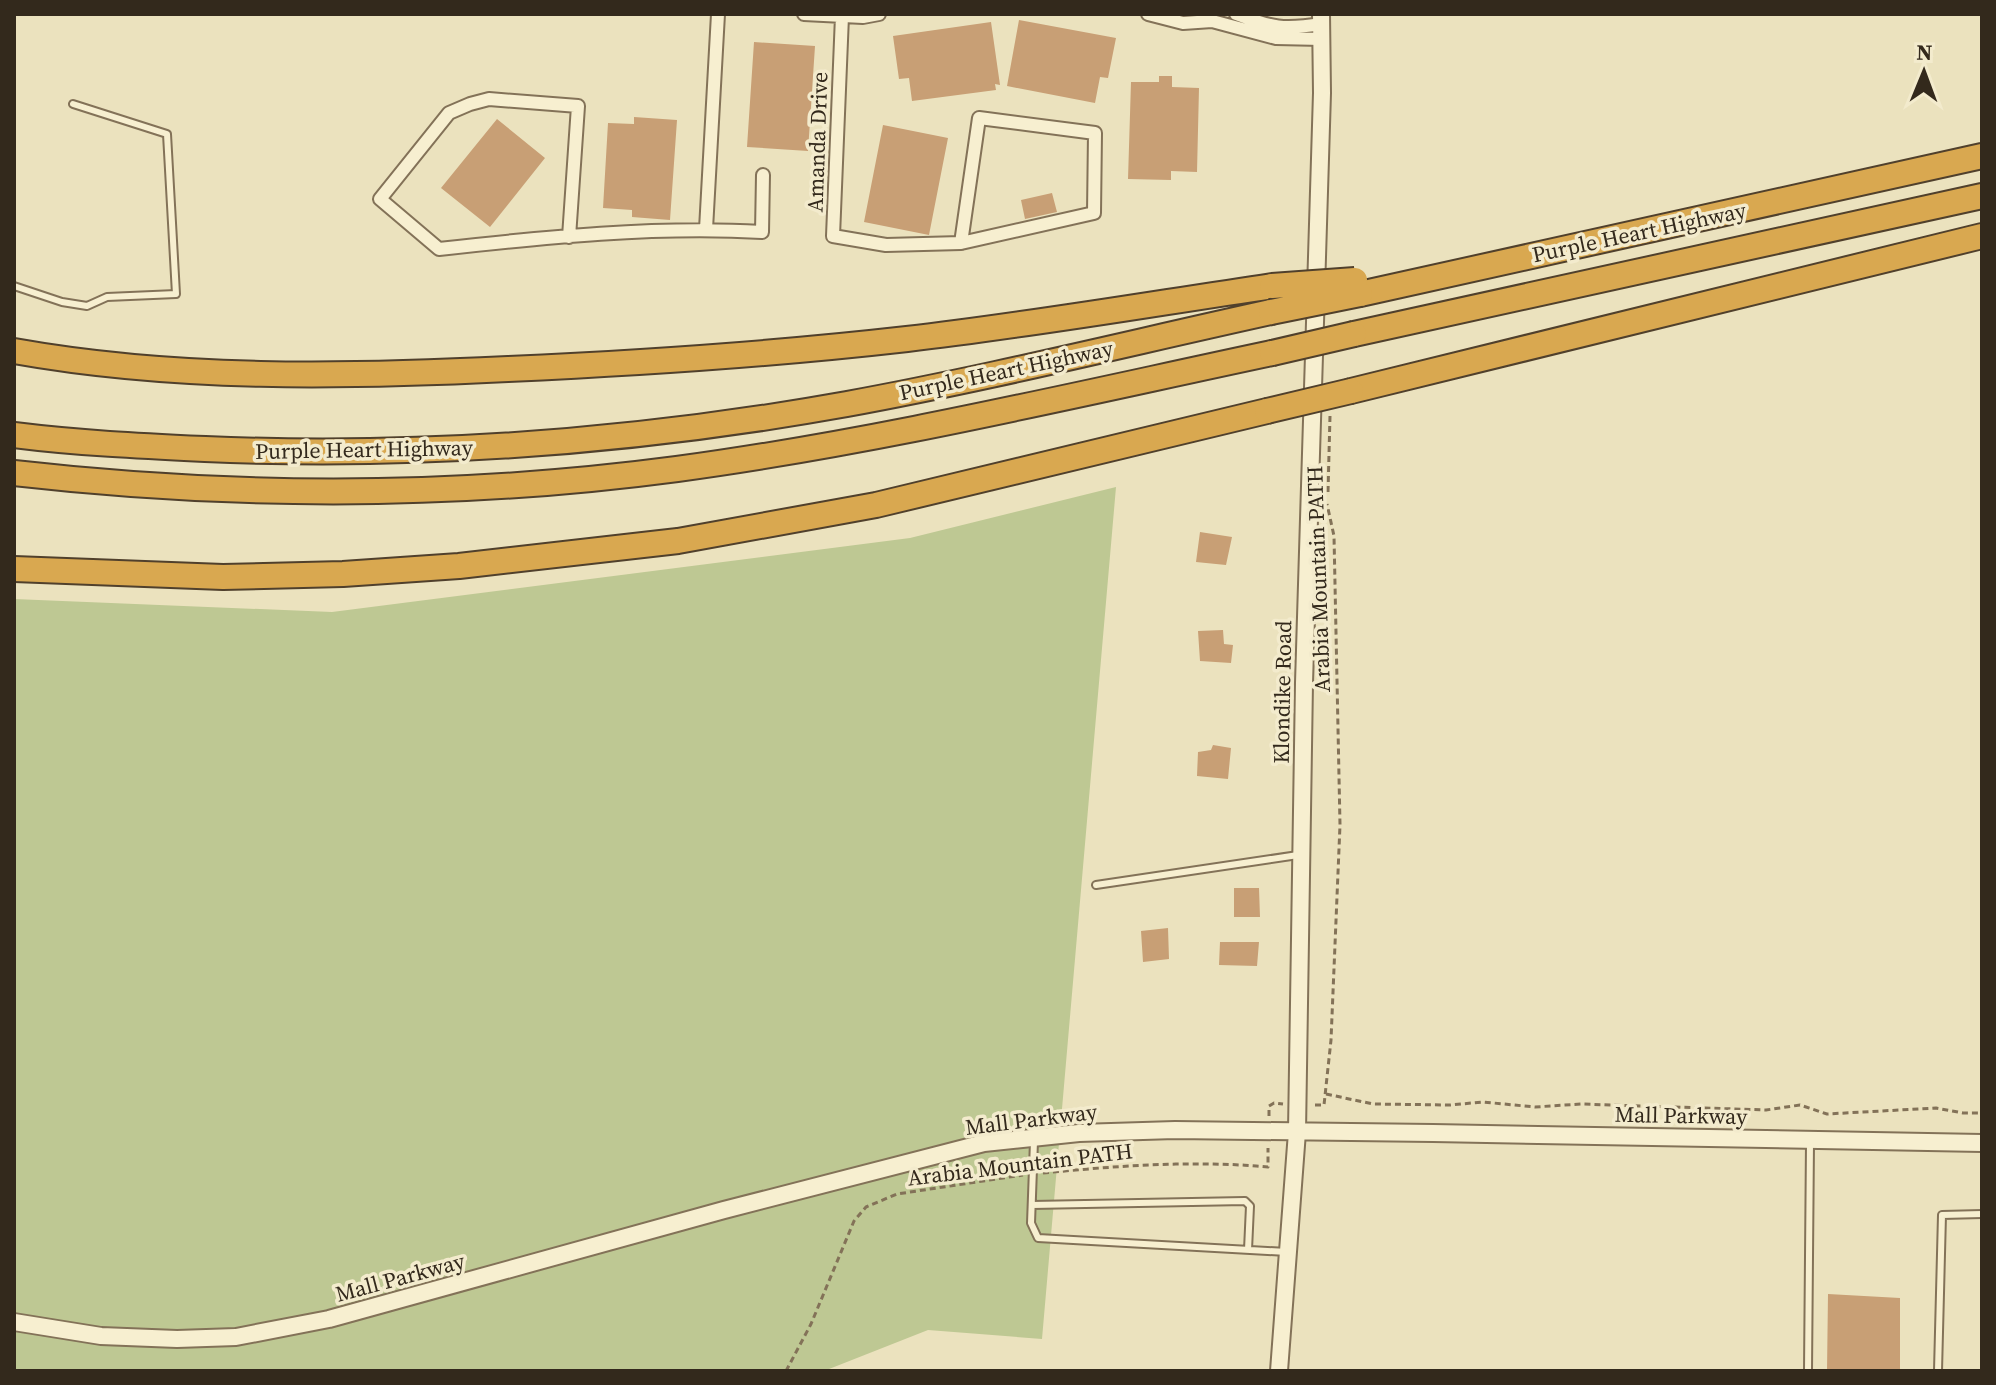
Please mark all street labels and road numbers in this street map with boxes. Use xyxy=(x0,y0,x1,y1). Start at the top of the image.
street label: Amanda Drive xyxy=(800,71,834,213)
street label: Purple Heart Highway xyxy=(1529,195,1749,269)
street label: Purple Heart Highway xyxy=(896,333,1116,407)
street label: Purple Heart Highway xyxy=(255,432,474,466)
street label: Arabia Mountain PATH xyxy=(1299,465,1337,693)
street label: Klondike Road xyxy=(1266,619,1298,764)
street label: Mall Parkway xyxy=(963,1096,1099,1142)
street label: Mall Parkway xyxy=(1614,1099,1748,1131)
street label: Arabia Mountain PATH xyxy=(906,1135,1134,1193)
street label: Mall Parkway xyxy=(332,1245,469,1309)

